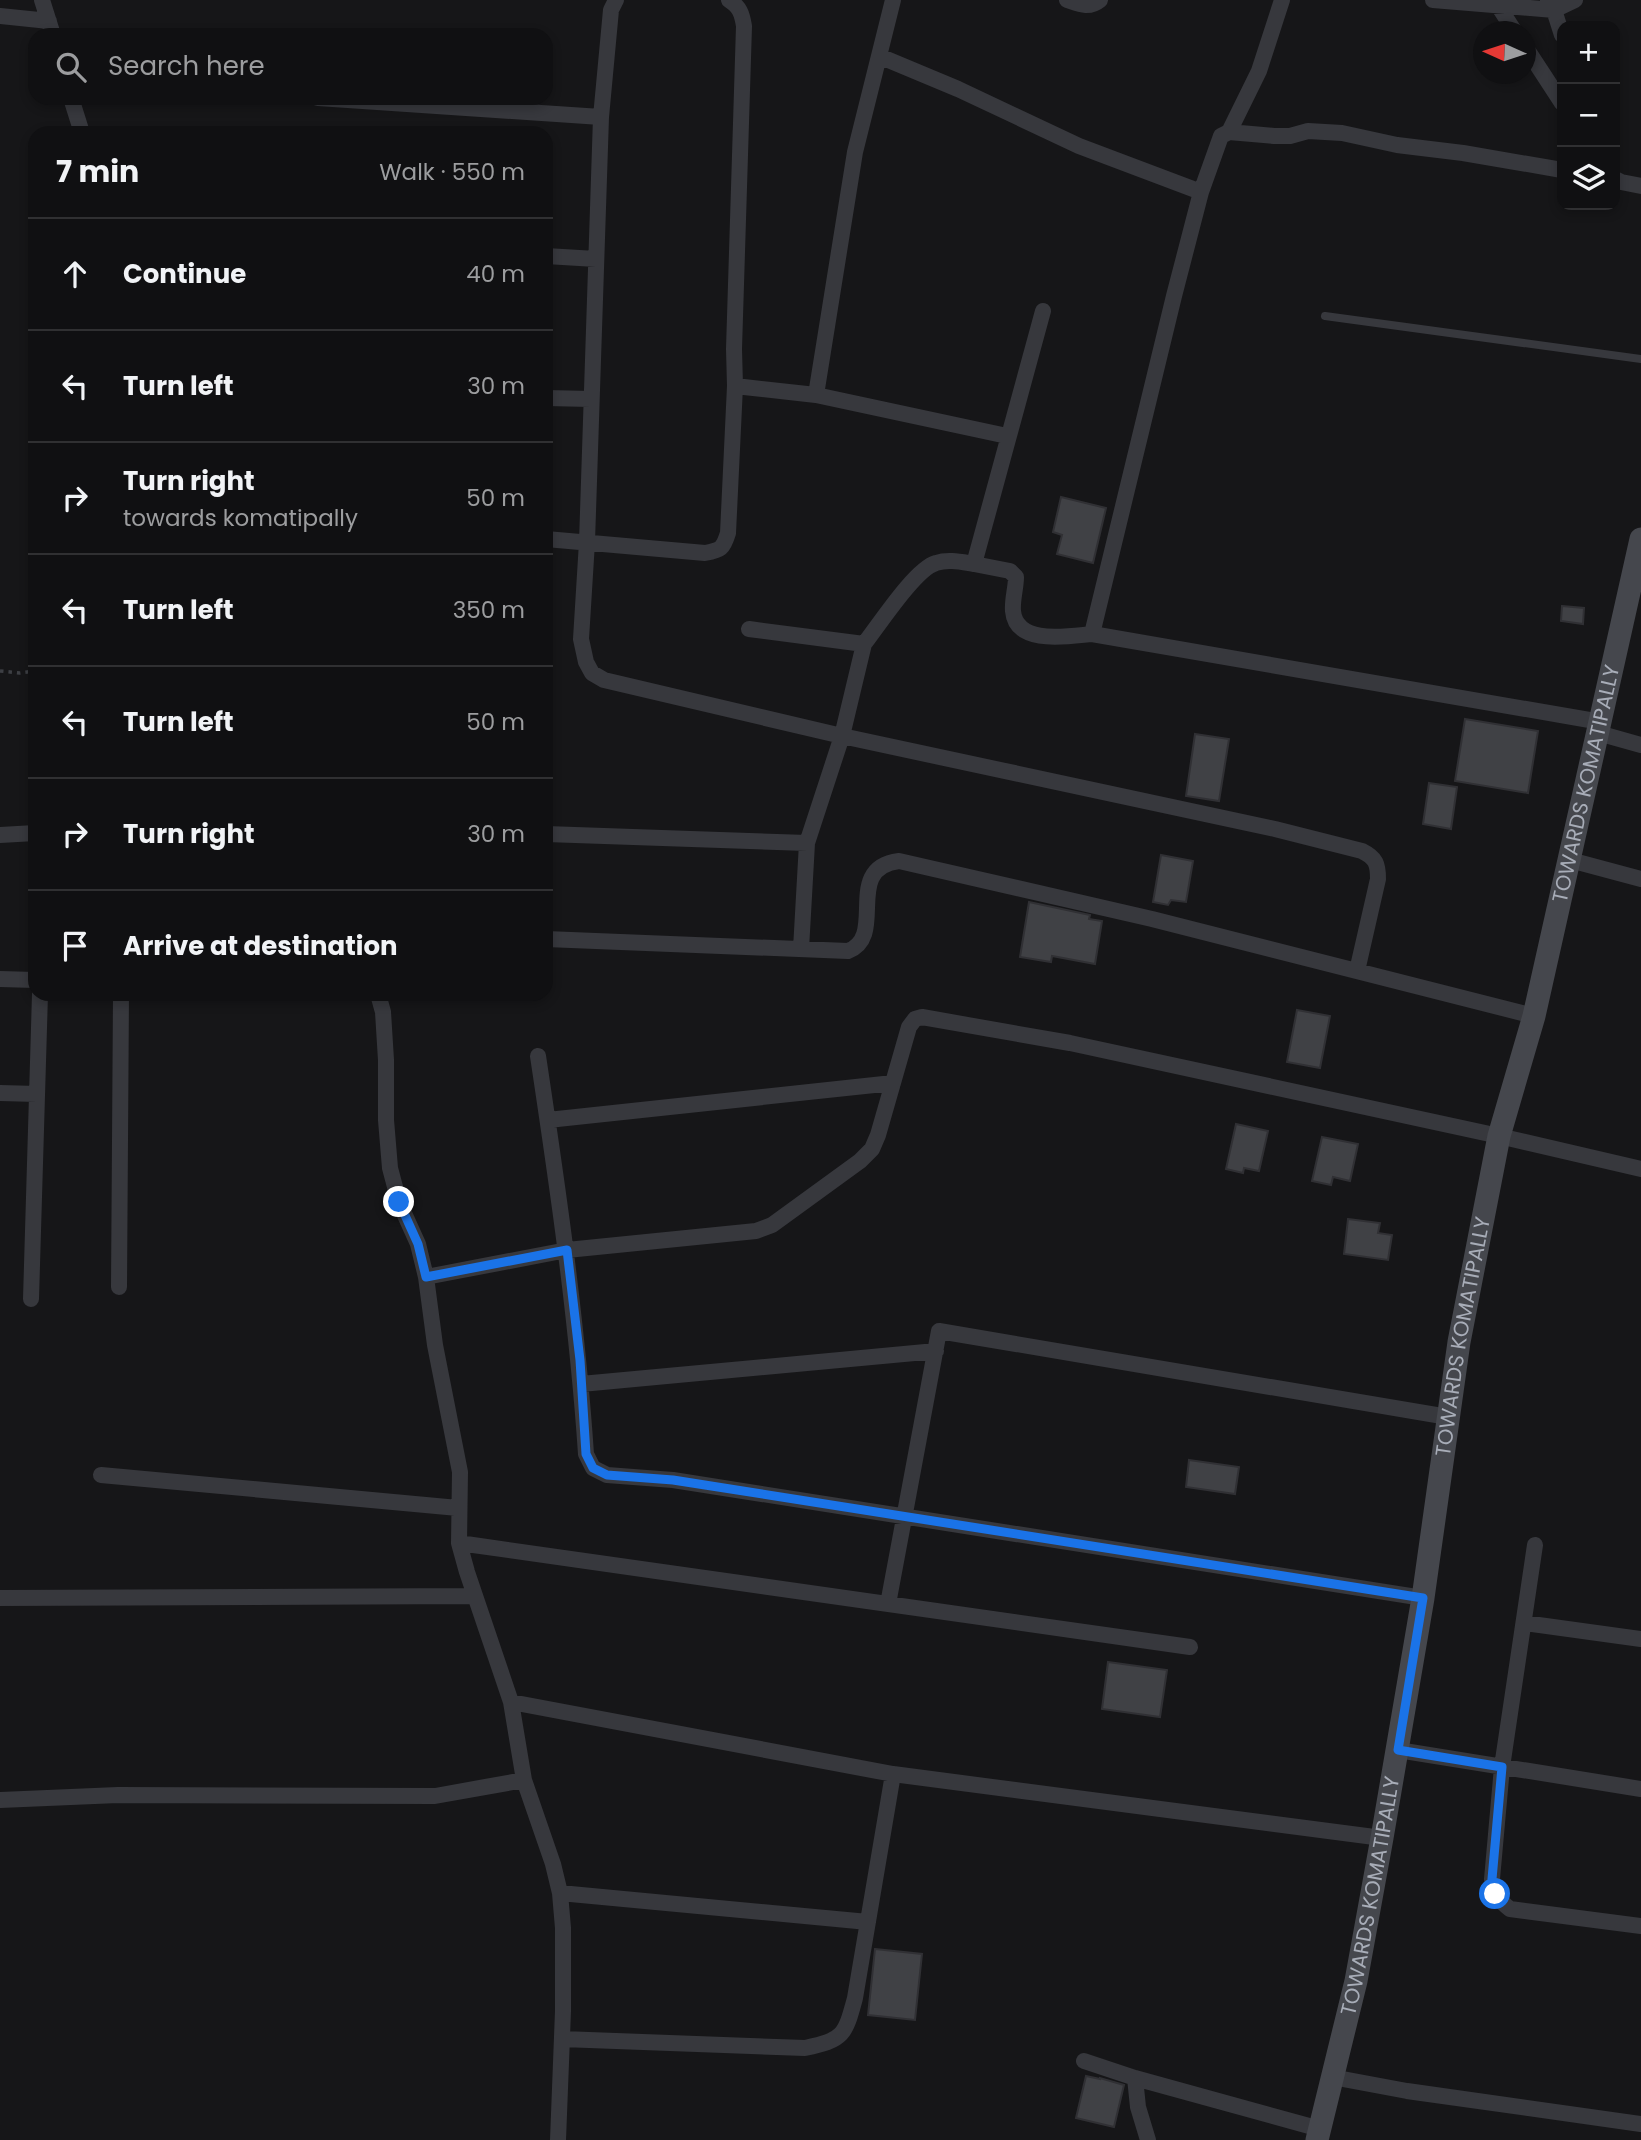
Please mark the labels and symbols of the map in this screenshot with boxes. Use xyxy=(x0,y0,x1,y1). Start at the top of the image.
north arrow xyxy=(1473,21,1536,84)
street label: TOWARDS KOMATIPALLY xyxy=(1545,662,1626,905)
route end xyxy=(383,1186,414,1217)
street label: TOWARDS KOMATIPALLY xyxy=(1428,1214,1497,1458)
street label: TOWARDS KOMATIPALLY xyxy=(1333,1774,1406,2018)
route start xyxy=(1479,1878,1510,1909)

